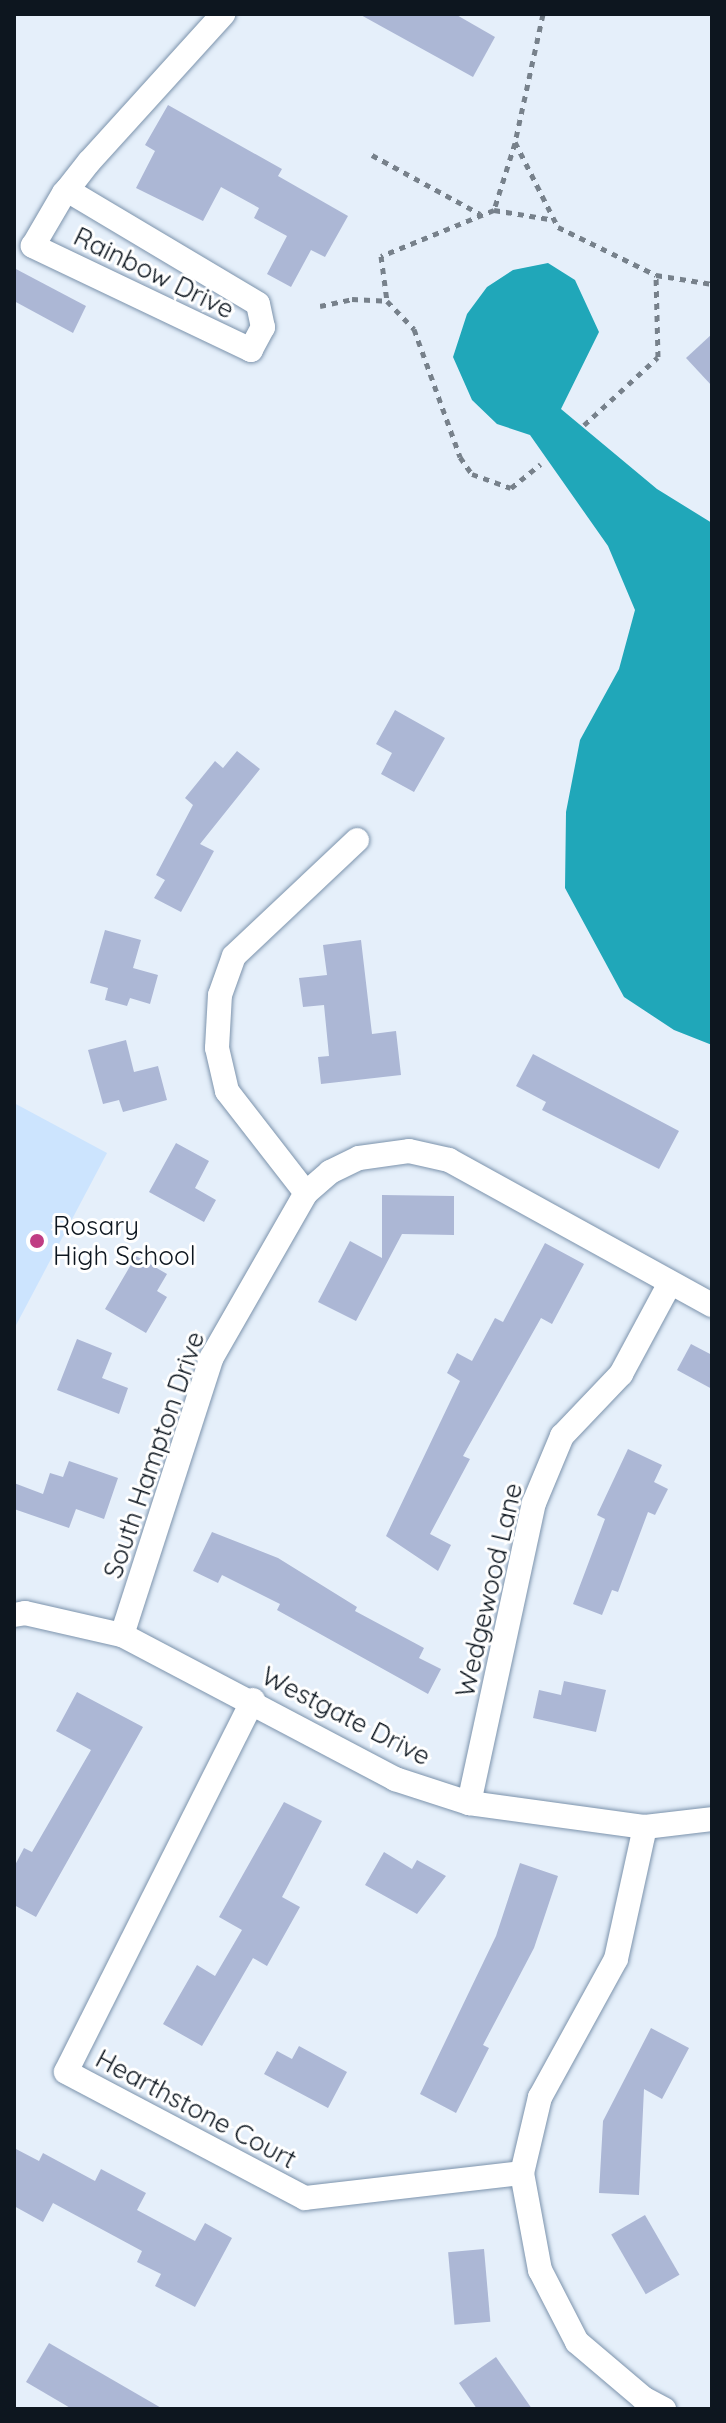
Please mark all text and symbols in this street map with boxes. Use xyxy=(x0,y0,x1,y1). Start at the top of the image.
street label: Rainbow Drive xyxy=(69,221,239,325)
place label: Rosary High School xyxy=(53,1210,196,1272)
marker: Rosary High School xyxy=(28,1232,46,1250)
street label: South Hampton Drive xyxy=(97,1328,211,1582)
street label: Wedgewood Lane xyxy=(449,1480,529,1700)
street label: Westgate Drive xyxy=(256,1660,436,1772)
street label: Hearthstone Court xyxy=(90,2043,302,2175)

